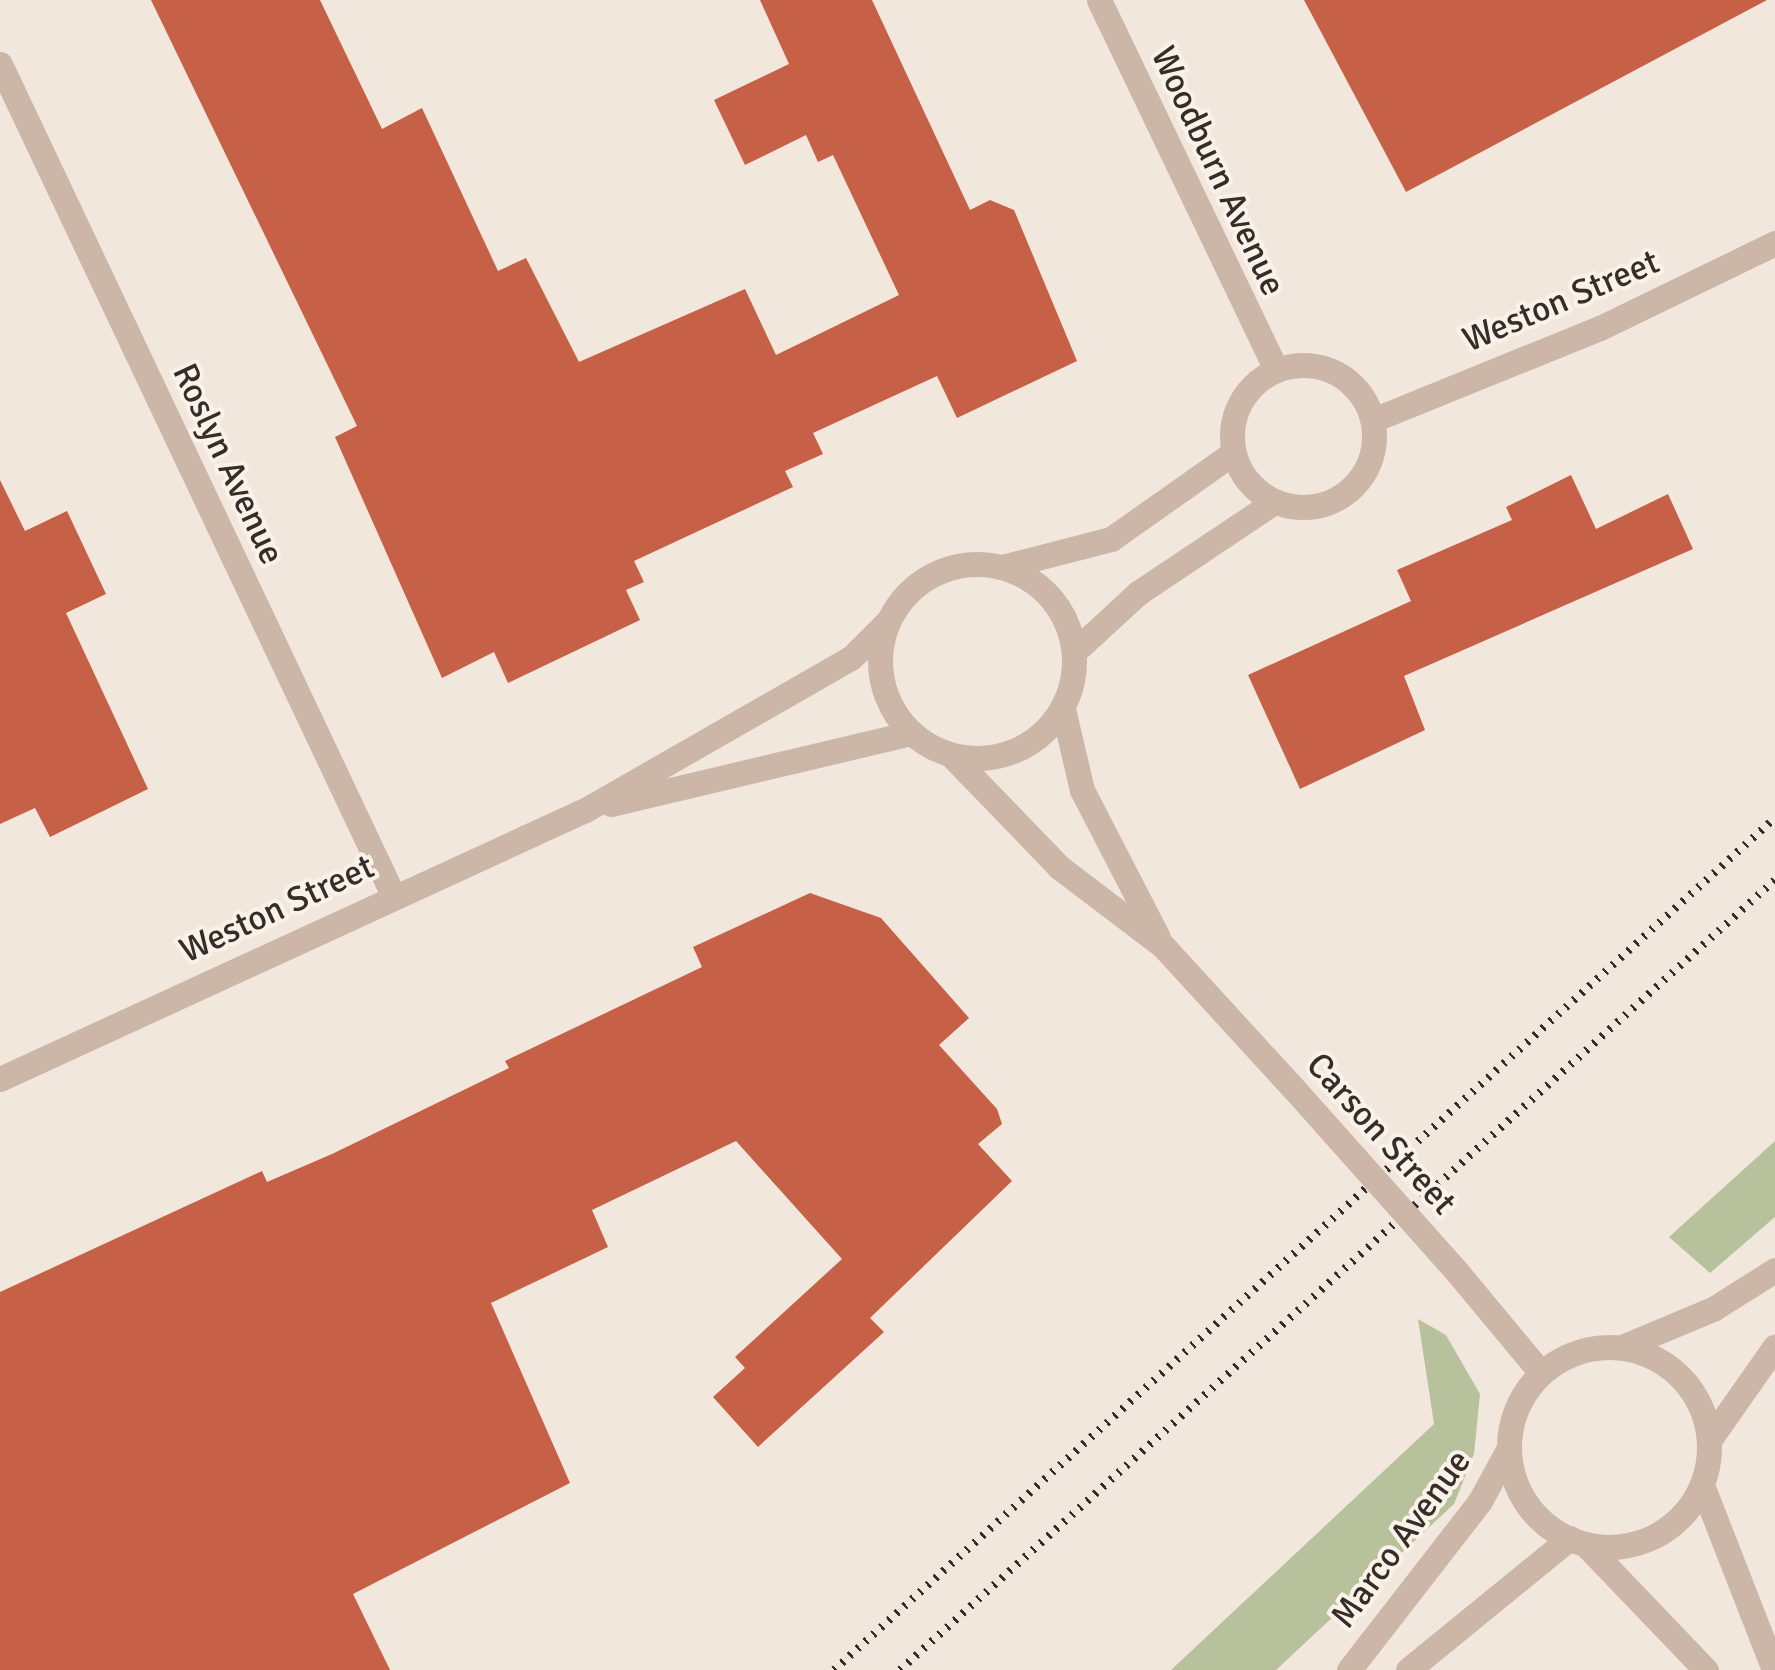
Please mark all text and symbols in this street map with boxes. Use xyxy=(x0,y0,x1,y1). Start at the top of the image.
street label: Woodburn Avenue xyxy=(1142,40,1294,302)
street label: Weston Street xyxy=(1456,241,1666,361)
street label: Roslyn Avenue xyxy=(163,357,293,571)
street label: Weston Street xyxy=(173,846,381,972)
street label: Carson Street xyxy=(1297,1045,1465,1223)
street label: Marco Avenue xyxy=(1322,1442,1480,1636)

